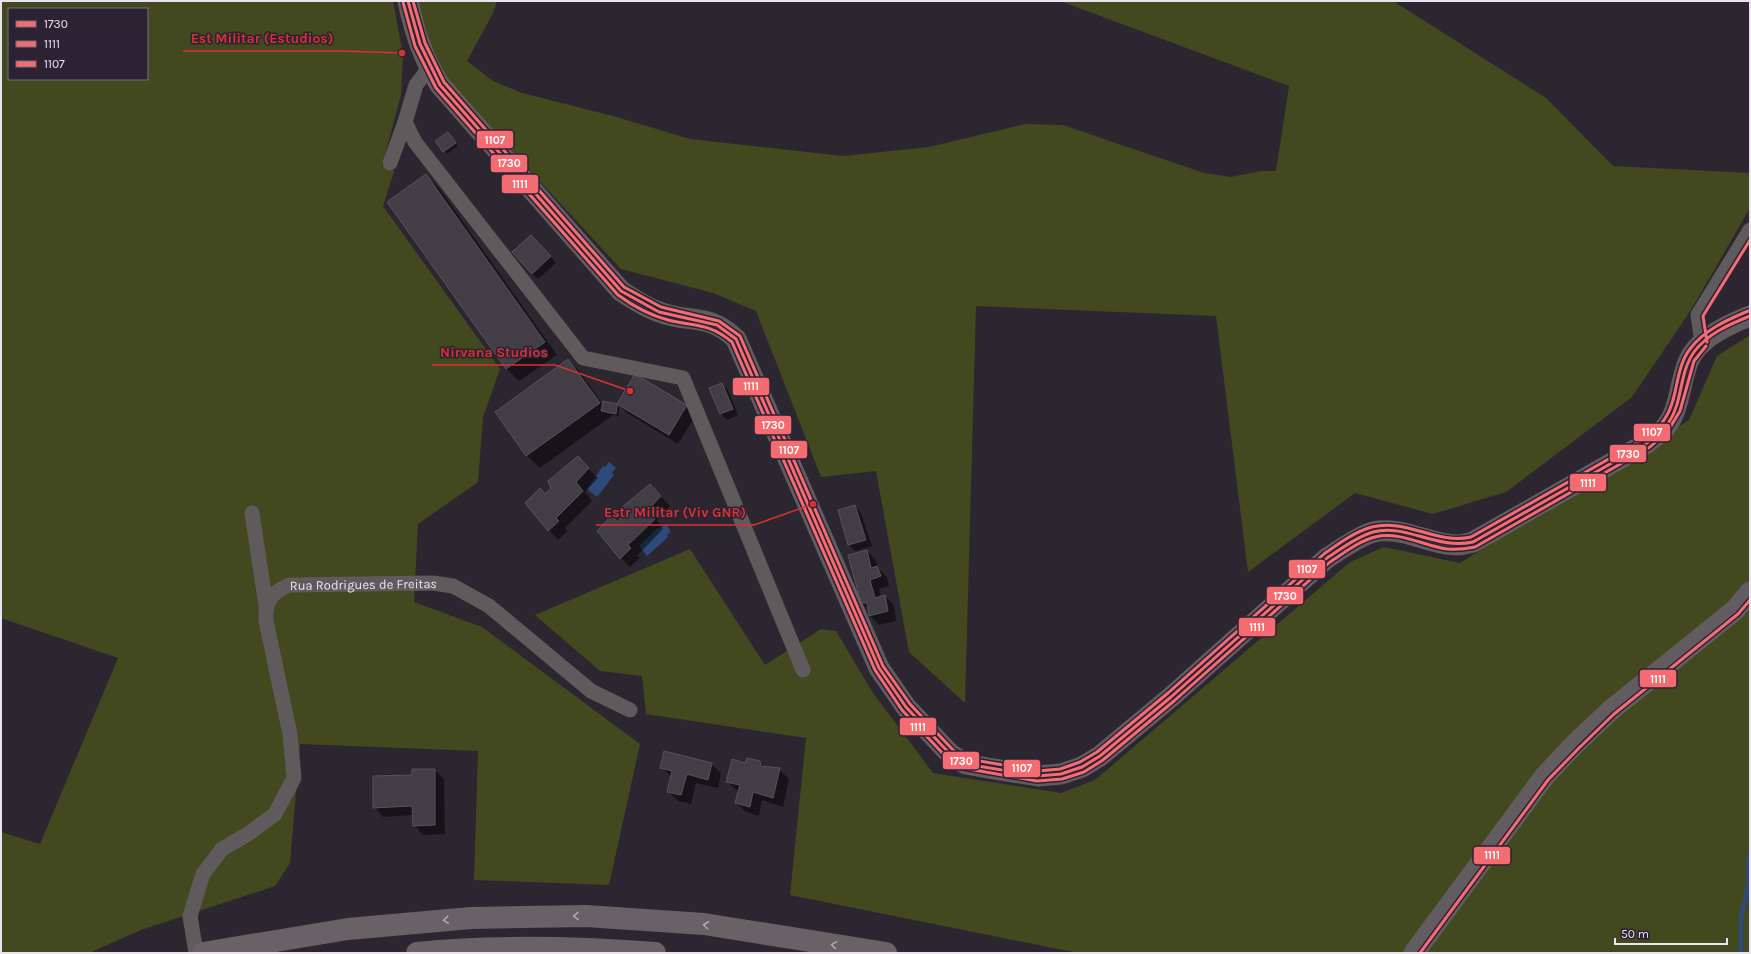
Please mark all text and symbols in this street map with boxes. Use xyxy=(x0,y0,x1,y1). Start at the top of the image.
legend xyxy=(8,8,148,80)
text: 1730 xyxy=(44,17,68,31)
callout: Est Militar (Estudios) xyxy=(183,25,341,51)
text: Est Militar (Estudios) xyxy=(191,30,333,47)
text: 1111 xyxy=(44,37,60,51)
text: 1107 xyxy=(44,57,65,71)
line badge: 1107 xyxy=(476,130,514,149)
text: 1107 xyxy=(485,134,506,147)
line badge: 1730 xyxy=(490,154,528,173)
text: 1730 xyxy=(497,157,521,170)
line badge: 1111 xyxy=(501,174,539,194)
text: 1111 xyxy=(512,178,528,191)
callout: Nirvana Studios xyxy=(432,339,555,365)
text: Nirvana Studios xyxy=(440,344,548,361)
line badge: 1111 xyxy=(732,377,770,396)
text: 1111 xyxy=(743,380,759,393)
line badge: 1730 xyxy=(754,415,792,435)
text: 1730 xyxy=(761,419,785,432)
line badge: 1107 xyxy=(1633,423,1671,442)
text: 1107 xyxy=(1642,426,1663,439)
line badge: 1107 xyxy=(770,440,808,459)
text: 1107 xyxy=(779,444,800,457)
line badge: 1730 xyxy=(1609,444,1647,463)
text: 1730 xyxy=(1616,448,1640,461)
line badge: 1111 xyxy=(1569,473,1607,492)
text: 1111 xyxy=(1580,477,1596,490)
callout: Estr Militar (Viv GNR) xyxy=(596,499,754,525)
text: Estr Militar (Viv GNR) xyxy=(604,504,746,521)
line badge: 1107 xyxy=(1288,559,1326,579)
text: 1107 xyxy=(1297,563,1318,576)
street label: Rua Rodrigues de Freitas xyxy=(290,576,439,593)
line badge: 1730 xyxy=(1266,586,1304,605)
text: 1730 xyxy=(1273,590,1297,603)
line badge: 1111 xyxy=(1238,617,1276,637)
text: 1111 xyxy=(1249,621,1265,634)
line badge: 1111 xyxy=(1639,669,1677,688)
text: 1111 xyxy=(1650,673,1666,686)
line badge: 1111 xyxy=(899,717,937,736)
text: 1111 xyxy=(910,721,926,734)
line badge: 1730 xyxy=(942,751,980,770)
text: 1730 xyxy=(949,755,973,768)
line badge: 1107 xyxy=(1003,759,1041,778)
text: 1107 xyxy=(1012,762,1033,775)
line badge: 1111 xyxy=(1473,846,1511,865)
text: 1111 xyxy=(1484,849,1500,862)
one-way arrow xyxy=(573,912,579,920)
one-way arrow xyxy=(443,915,449,924)
scale bar xyxy=(1615,920,1727,946)
one-way arrow xyxy=(703,921,709,930)
text: 50 m xyxy=(1621,927,1649,941)
one-way arrow xyxy=(831,941,837,950)

